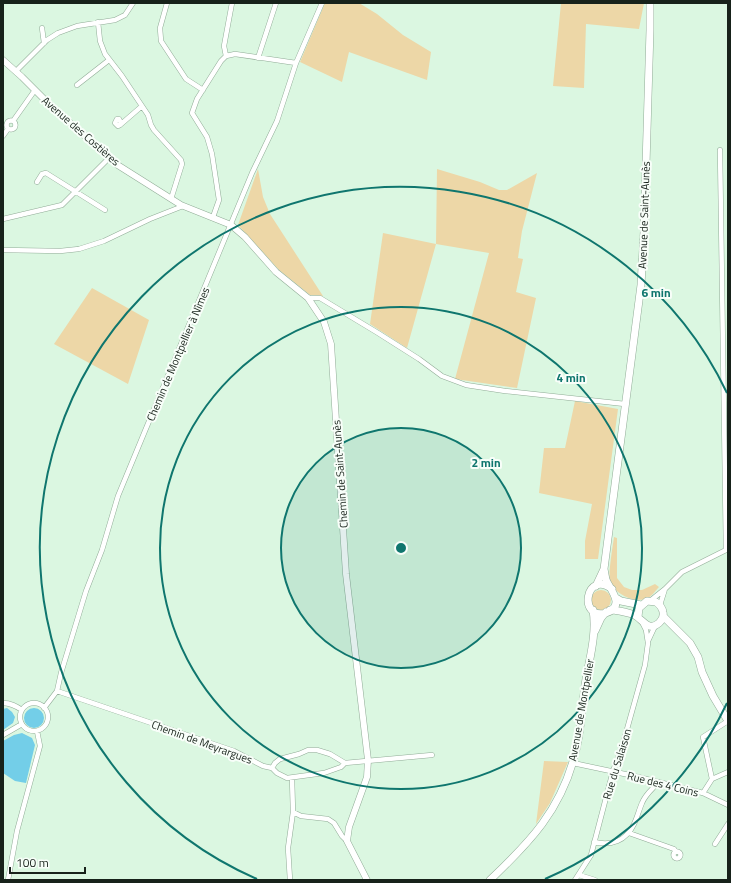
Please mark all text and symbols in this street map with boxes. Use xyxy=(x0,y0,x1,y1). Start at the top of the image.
street label: Avenue des Costières xyxy=(38,93,124,169)
street label: Avenue de Saint-Aunès xyxy=(634,161,654,269)
text: 6 min xyxy=(641,283,671,302)
street label: Chemin de Montpellier à Nîmes xyxy=(142,285,214,423)
text: 4 min xyxy=(556,368,586,387)
street label: Chemin de Saint-Aunès xyxy=(328,419,352,529)
text: 2 min xyxy=(471,453,501,472)
centre of rings xyxy=(394,541,408,555)
street label: Avenue de Montpellier xyxy=(564,657,598,762)
street label: Chemin de Meyrargues xyxy=(149,716,255,768)
street label: Rue du Salaison xyxy=(599,726,635,801)
street label: Rue des 4 Coins xyxy=(626,767,700,801)
scale bar xyxy=(10,849,85,875)
text: 100 m xyxy=(16,853,49,872)

